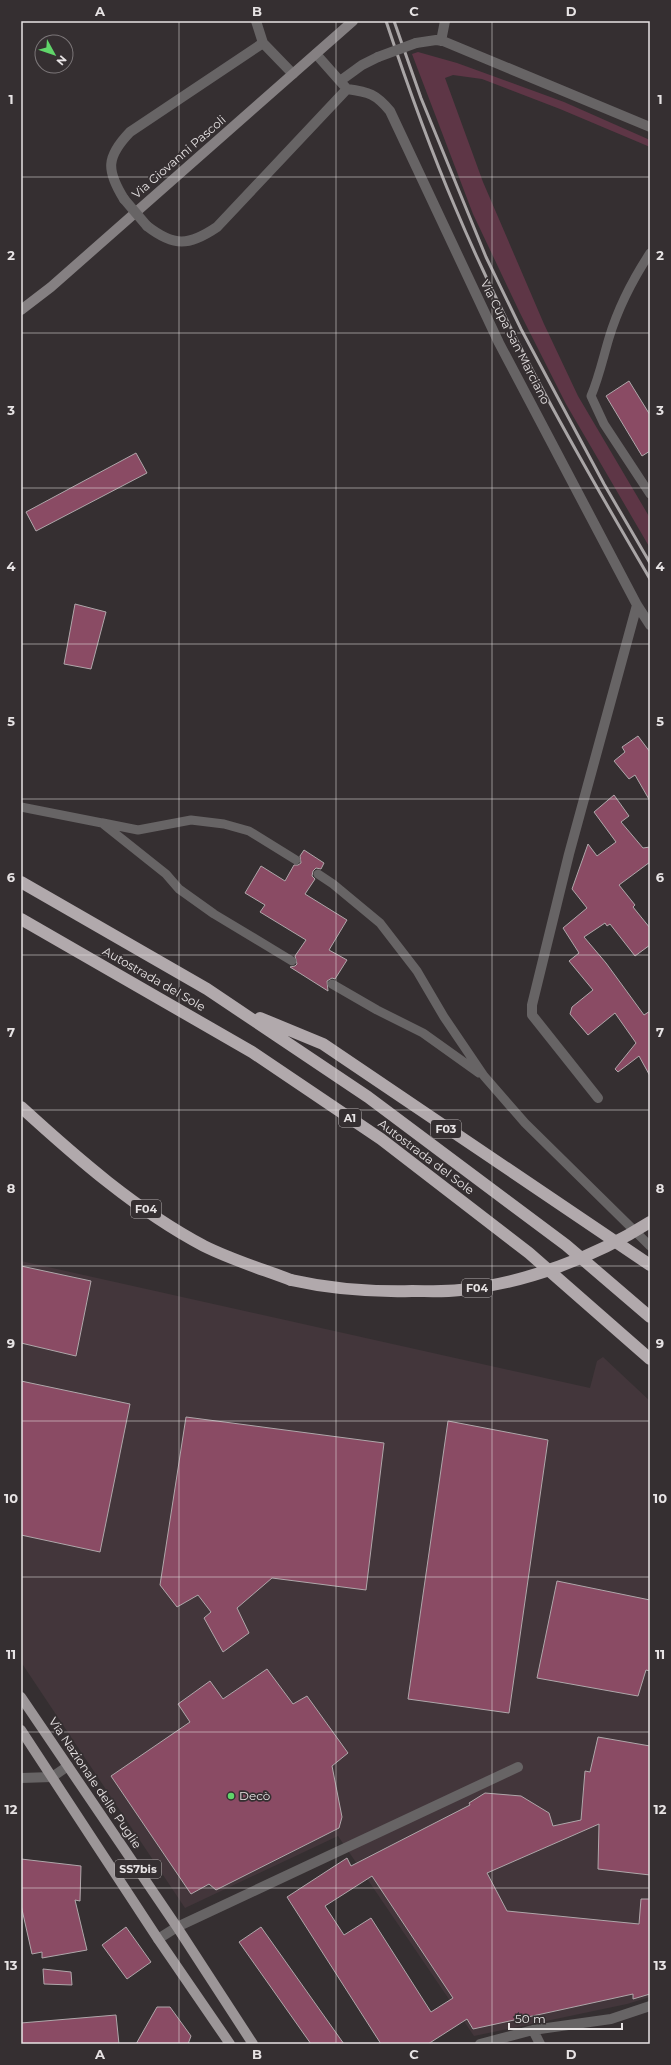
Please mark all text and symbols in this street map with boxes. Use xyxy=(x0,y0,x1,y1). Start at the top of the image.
text: A xyxy=(94,3,106,19)
text: B xyxy=(252,3,262,19)
text: C xyxy=(409,3,419,19)
text: D xyxy=(566,3,577,19)
north arrow xyxy=(34,34,74,74)
text: N xyxy=(53,53,70,68)
text: 1 xyxy=(8,91,14,107)
text: 1 xyxy=(657,91,663,107)
street label: Via Giovanni Pascoli xyxy=(129,112,229,201)
text: 2 xyxy=(7,247,15,263)
text: 2 xyxy=(656,247,664,263)
street label: Via Cupa San Marciano xyxy=(477,277,553,407)
text: 3 xyxy=(6,402,15,418)
text: 3 xyxy=(655,402,664,418)
text: 4 xyxy=(7,558,16,574)
text: 4 xyxy=(656,558,665,574)
text: 5 xyxy=(7,713,15,729)
text: 5 xyxy=(656,713,664,729)
text: 6 xyxy=(7,869,16,885)
text: 6 xyxy=(656,869,665,885)
street label: Autostrada del Sole xyxy=(100,943,208,1014)
text: 7 xyxy=(7,1024,15,1040)
text: 7 xyxy=(656,1024,664,1040)
road number: A1 xyxy=(339,1109,361,1127)
street label: Autostrada del Sole xyxy=(375,1116,477,1198)
road number: F03 xyxy=(431,1120,461,1138)
text: 8 xyxy=(7,1180,16,1196)
text: 8 xyxy=(656,1180,665,1196)
road number: F04 xyxy=(131,1200,161,1218)
road number: F04 xyxy=(462,1279,492,1297)
text: 9 xyxy=(7,1335,15,1351)
text: 9 xyxy=(656,1335,664,1351)
text: 10 xyxy=(4,1490,18,1506)
text: 10 xyxy=(653,1490,667,1506)
text: 11 xyxy=(6,1646,16,1662)
text: 11 xyxy=(655,1646,665,1662)
street label: Via Nazionale delle Puglie xyxy=(46,1714,145,1851)
place label: Decò xyxy=(239,1788,270,1803)
marker: Decò xyxy=(226,1791,236,1801)
text: 12 xyxy=(5,1801,18,1817)
text: 12 xyxy=(654,1801,667,1817)
road number: SS7bis xyxy=(115,1860,161,1878)
text: 13 xyxy=(5,1957,18,1973)
text: 13 xyxy=(654,1957,667,1973)
scale bar xyxy=(509,2005,622,2031)
text: 50 m xyxy=(515,2011,546,2026)
text: A xyxy=(94,2046,106,2062)
text: B xyxy=(252,2046,262,2062)
text: C xyxy=(409,2046,419,2062)
text: D xyxy=(566,2046,577,2062)

